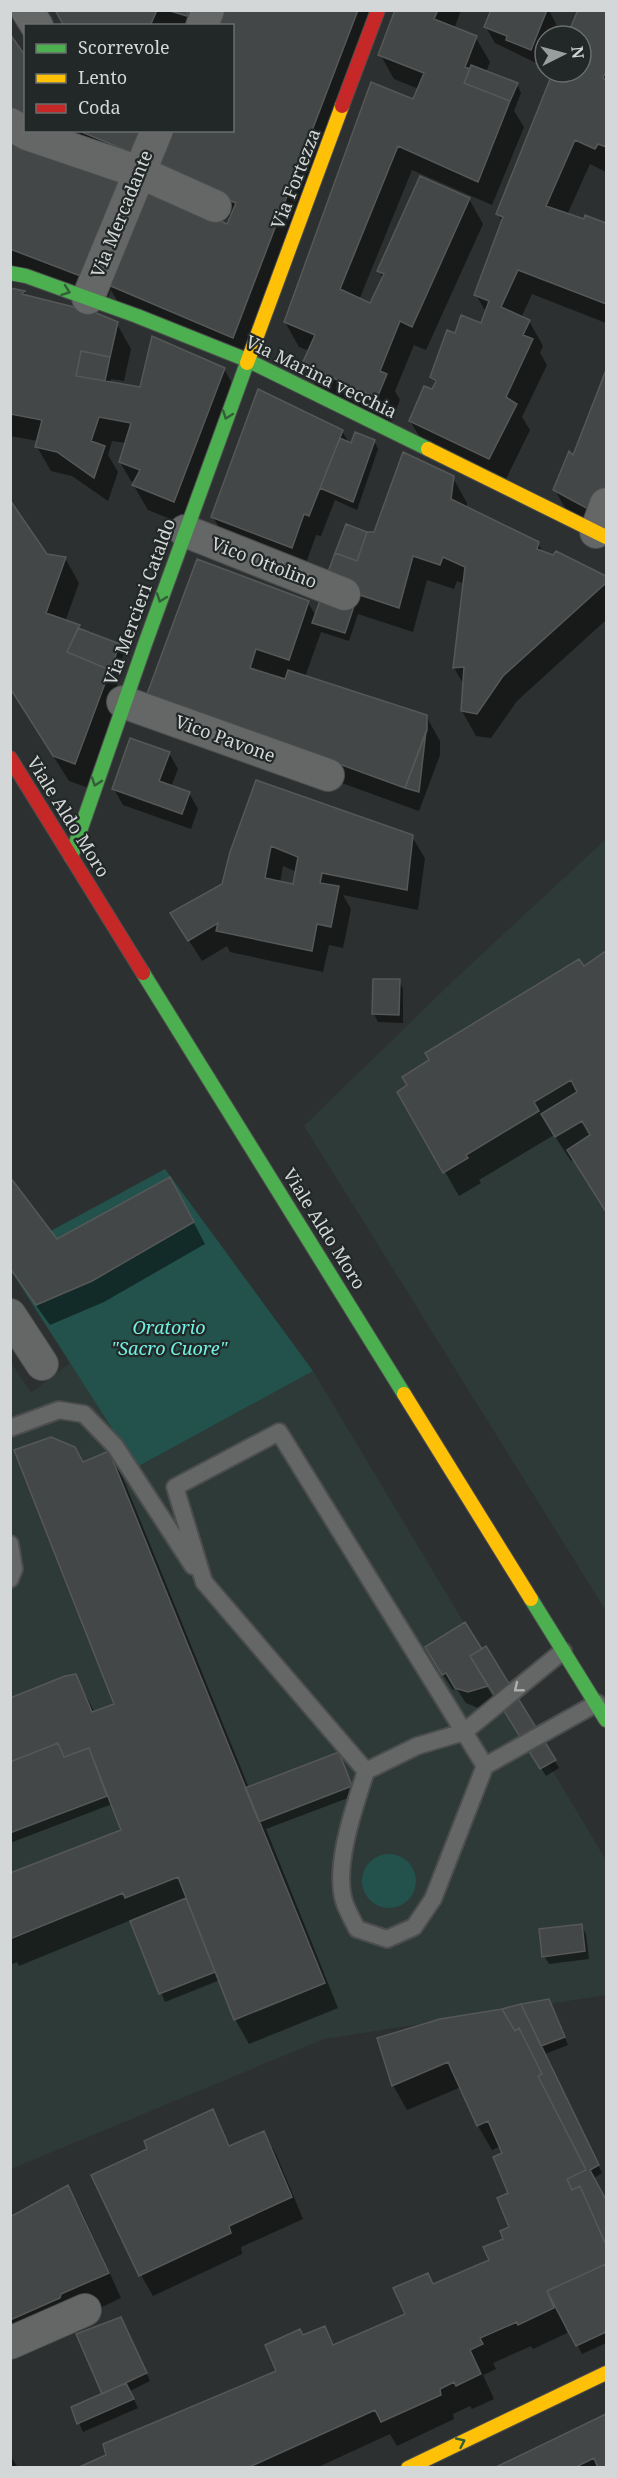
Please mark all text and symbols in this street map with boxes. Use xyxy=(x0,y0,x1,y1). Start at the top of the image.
legend xyxy=(24,24,234,132)
north arrow xyxy=(533,24,593,84)
text: Scorrevole xyxy=(78,35,170,59)
text: N xyxy=(566,45,590,60)
text: Lento xyxy=(78,65,127,89)
text: Coda xyxy=(78,95,121,119)
street label: Via Fortezza xyxy=(265,125,325,232)
street label: Via Mercadante xyxy=(85,146,158,281)
one-way arrow xyxy=(60,283,71,296)
street label: Via Marina vecchia xyxy=(242,329,401,423)
one-way arrow xyxy=(222,409,235,420)
street label: Via Mercieri Cataldo xyxy=(98,515,180,688)
street label: Vico Ottolino xyxy=(208,531,321,593)
one-way arrow xyxy=(155,592,168,603)
street label: Vico Pavone xyxy=(172,709,279,767)
street label: Viale Aldo Moro xyxy=(22,751,116,882)
one-way arrow xyxy=(91,776,103,787)
street label: Viale Aldo Moro xyxy=(278,1163,372,1294)
park label: Oratorio "Sacro Cuore" xyxy=(111,1315,229,1360)
one-way arrow xyxy=(514,1680,525,1691)
one-way arrow xyxy=(454,2438,465,2450)

